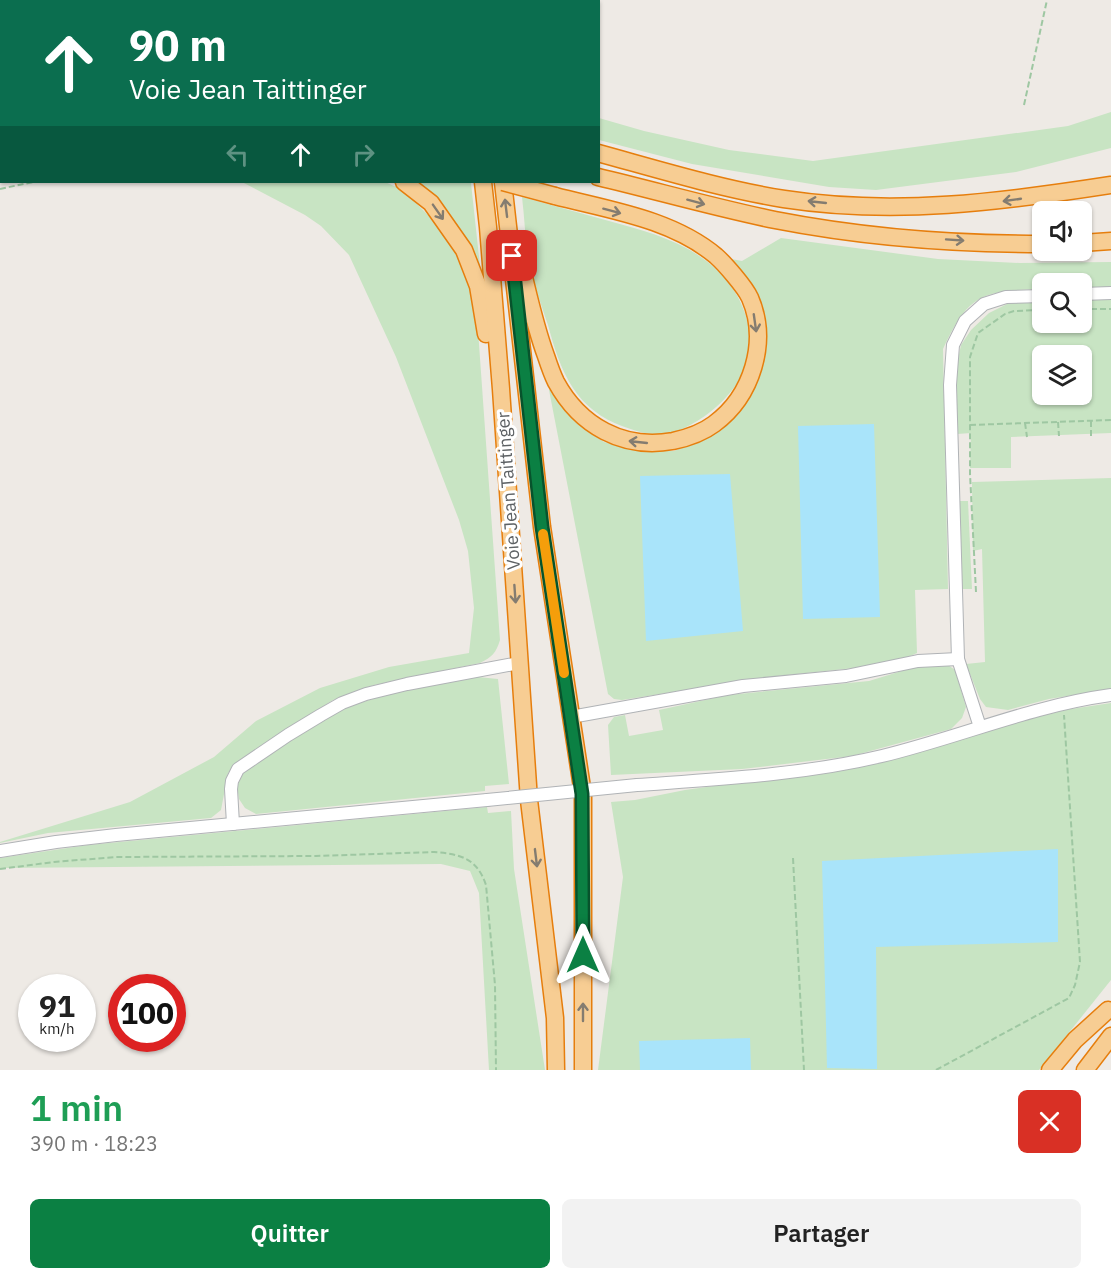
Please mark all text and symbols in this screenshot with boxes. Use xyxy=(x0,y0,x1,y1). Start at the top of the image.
text: 90 m xyxy=(129,18,227,73)
icon: ahead xyxy=(30,24,108,102)
text: Voie Jean Taittinger xyxy=(129,71,367,106)
icon: left xyxy=(221,138,254,171)
icon: ahead xyxy=(284,138,317,171)
icon: right xyxy=(347,138,380,171)
one-way arrow xyxy=(1002,194,1022,205)
one-way arrow xyxy=(686,196,705,208)
one-way arrow xyxy=(808,196,828,207)
one-way arrow xyxy=(501,198,512,218)
map controls xyxy=(1032,201,1092,405)
button: sound xyxy=(1032,201,1092,261)
one-way arrow xyxy=(432,204,444,220)
one-way arrow xyxy=(602,205,621,217)
pin xyxy=(486,230,537,281)
one-way arrow xyxy=(944,235,964,246)
icon: arrive xyxy=(495,239,528,272)
button: search xyxy=(1032,273,1092,333)
one-way arrow xyxy=(750,313,761,333)
button: layers xyxy=(1032,345,1092,405)
street label: Voie Jean Taittinger xyxy=(491,411,525,571)
one-way arrow xyxy=(629,436,649,447)
one-way arrow xyxy=(509,584,520,604)
one-way arrow xyxy=(531,848,542,868)
position arrow xyxy=(551,923,615,987)
speed limit sign: 100 xyxy=(108,974,186,1052)
text: 91 xyxy=(39,986,75,1025)
one-way arrow xyxy=(577,1002,589,1022)
text: km/h xyxy=(39,1019,75,1038)
text: 1 min xyxy=(30,1084,123,1131)
button: close xyxy=(1018,1090,1081,1153)
text: 390 m · 18:23 xyxy=(30,1130,158,1157)
button: Quitter xyxy=(30,1199,550,1268)
button: Partager xyxy=(562,1199,1081,1268)

